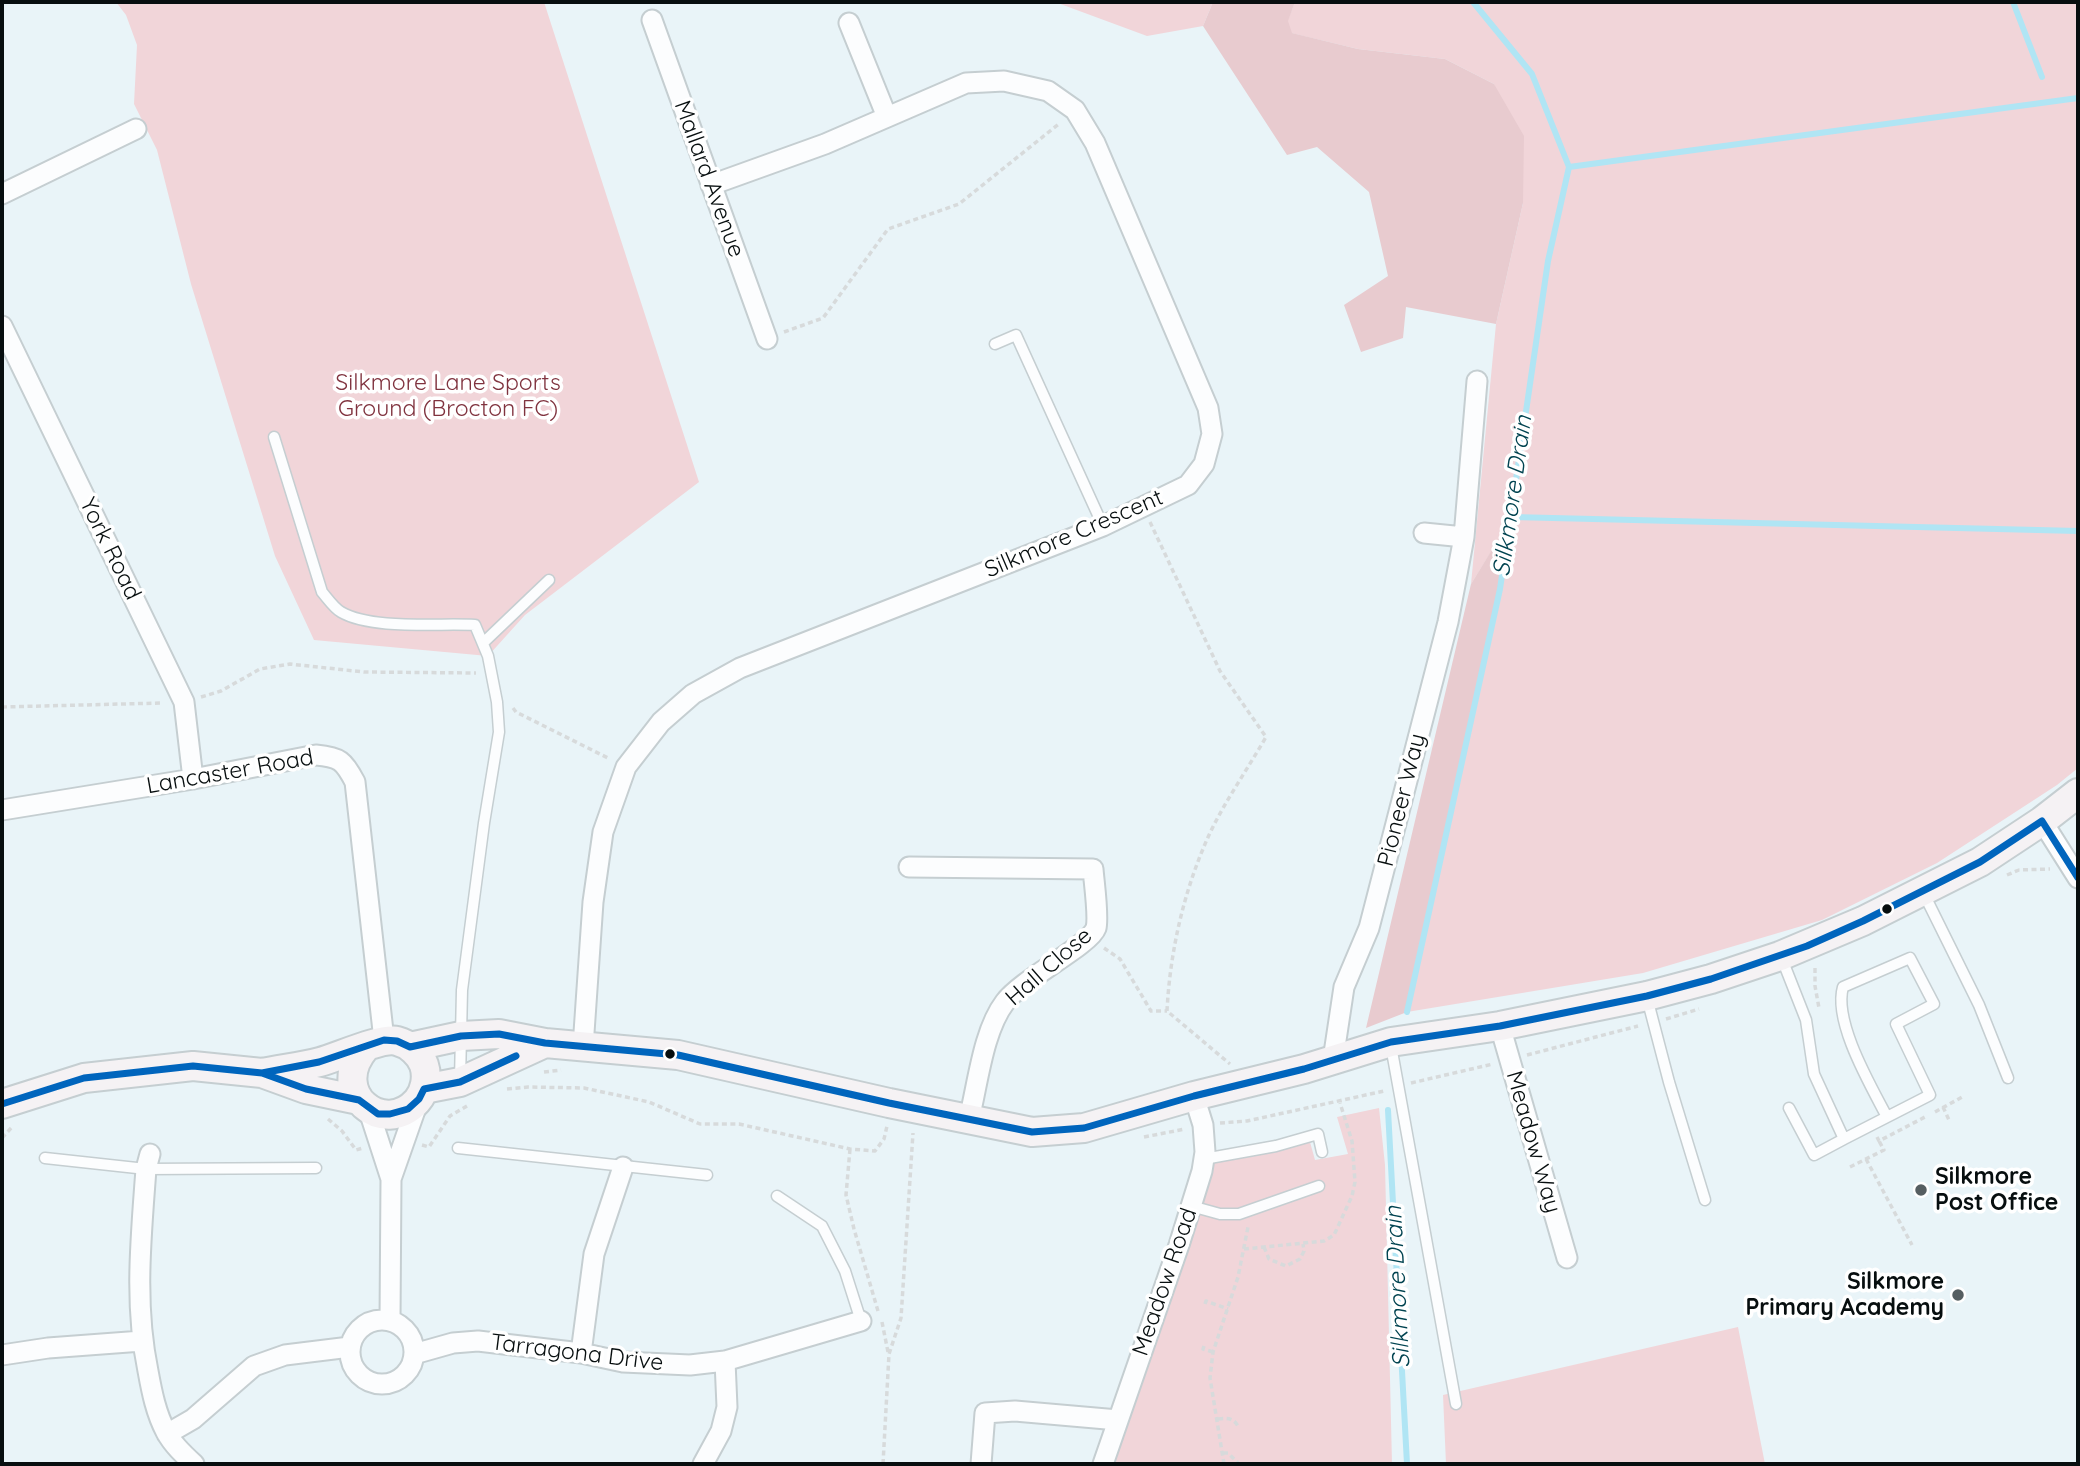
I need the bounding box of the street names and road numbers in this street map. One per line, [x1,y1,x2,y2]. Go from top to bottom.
street label: Mallard Avenue [668,97,750,261]
street label: Silkmore Crescent [981,484,1167,584]
street label: York Road [73,493,147,605]
street label: Pioneer Way [1372,731,1432,869]
street label: Lancaster Road [144,744,316,800]
street label: Hall Close [1000,922,1098,1012]
street label: Meadow Way [1500,1068,1566,1216]
street label: Meadow Road [1127,1204,1203,1360]
street label: Tarragona Drive [489,1329,665,1377]

